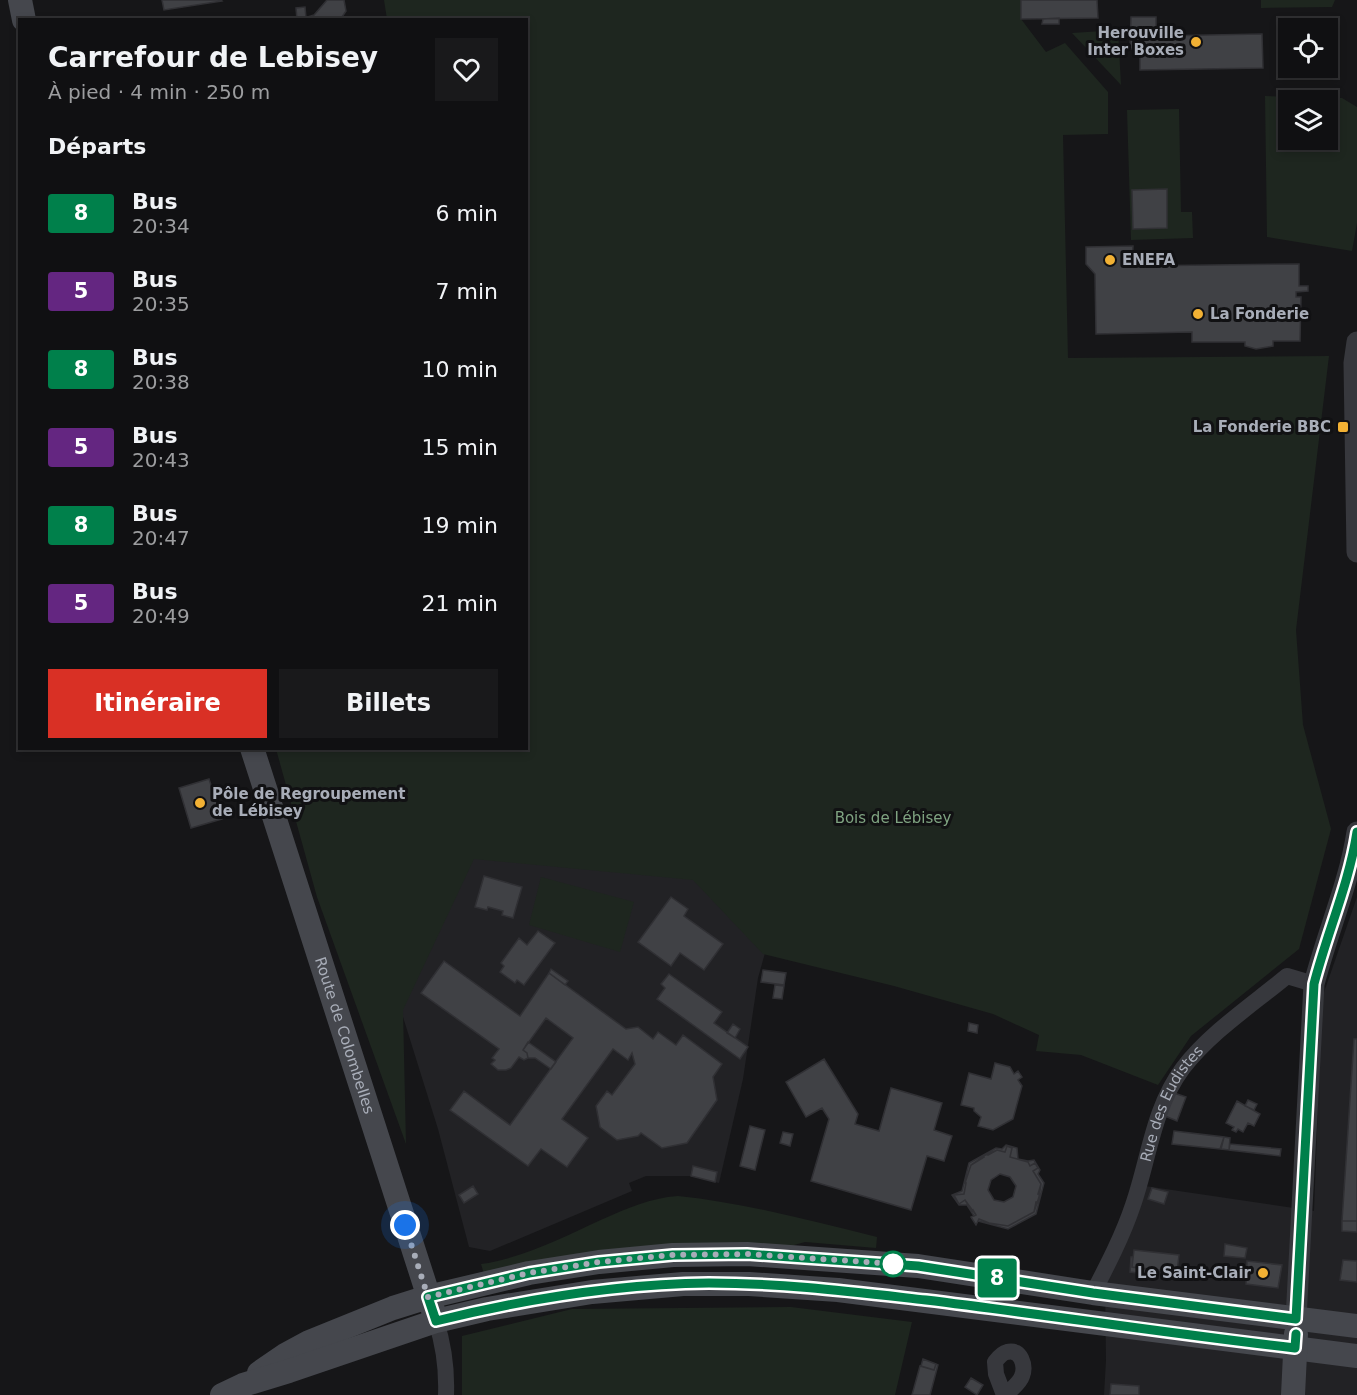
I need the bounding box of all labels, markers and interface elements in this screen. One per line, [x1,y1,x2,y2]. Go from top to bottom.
map controls [1278,18,1338,150]
button: locate [1278,18,1338,78]
place label: Herouville Inter Boxes [1087,24,1184,59]
marker: Herouville Inter Boxes [1189,35,1203,49]
button: heart [435,38,498,101]
text: Carrefour de Lebisey [48,41,378,74]
text: À pied · 4 min · 250 m [48,80,270,104]
button: layers [1278,90,1338,150]
text: Départs [48,134,146,159]
text: Bus [132,189,178,214]
text: 8 [74,201,88,225]
text: 6 min [436,201,498,226]
text: 20:34 [132,214,190,238]
place label: ENEFA [1122,251,1176,269]
marker: ENEFA [1103,253,1117,267]
text: Bus [132,267,178,292]
text: 5 [74,279,88,303]
text: 7 min [436,279,498,304]
text: 20:35 [132,292,190,316]
place label: La Fonderie [1210,305,1309,323]
marker: La Fonderie [1191,307,1205,321]
text: Bus [132,345,178,370]
text: 8 [74,357,88,381]
text: 10 min [422,357,498,382]
text: 20:38 [132,370,190,394]
place label: La Fonderie BBC [1193,418,1331,436]
marker: La Fonderie BBC [1336,420,1350,434]
text: Bus [132,423,178,448]
text: 5 [74,435,88,459]
text: 15 min [422,435,498,460]
text: 20:43 [132,448,190,472]
text: Bus [132,501,178,526]
text: 8 [74,513,88,537]
text: 19 min [422,513,498,538]
text: 20:47 [132,526,190,550]
text: Bus [132,579,178,604]
text: 5 [74,591,88,615]
text: 21 min [422,591,498,616]
text: 20:49 [132,604,190,628]
button: Itinéraire [48,669,267,738]
button: Billets [279,669,498,738]
place label: Pôle de Regroupement de Lébisey [212,785,405,820]
marker: Pôle de Regroupement de Lébisey [193,796,207,810]
park label: Bois de Lébisey [835,809,951,827]
street label: Route de Colombelles [311,955,378,1116]
street label: Rue des Eudistes [1137,1042,1207,1164]
your location [390,1210,420,1240]
unlabelled marker [880,1251,906,1277]
line badge: 8 [978,1258,1016,1298]
place label: Le Saint-Clair [1137,1264,1252,1282]
text: 8 [990,1266,1004,1290]
marker: Le Saint-Clair [1256,1266,1270,1280]

